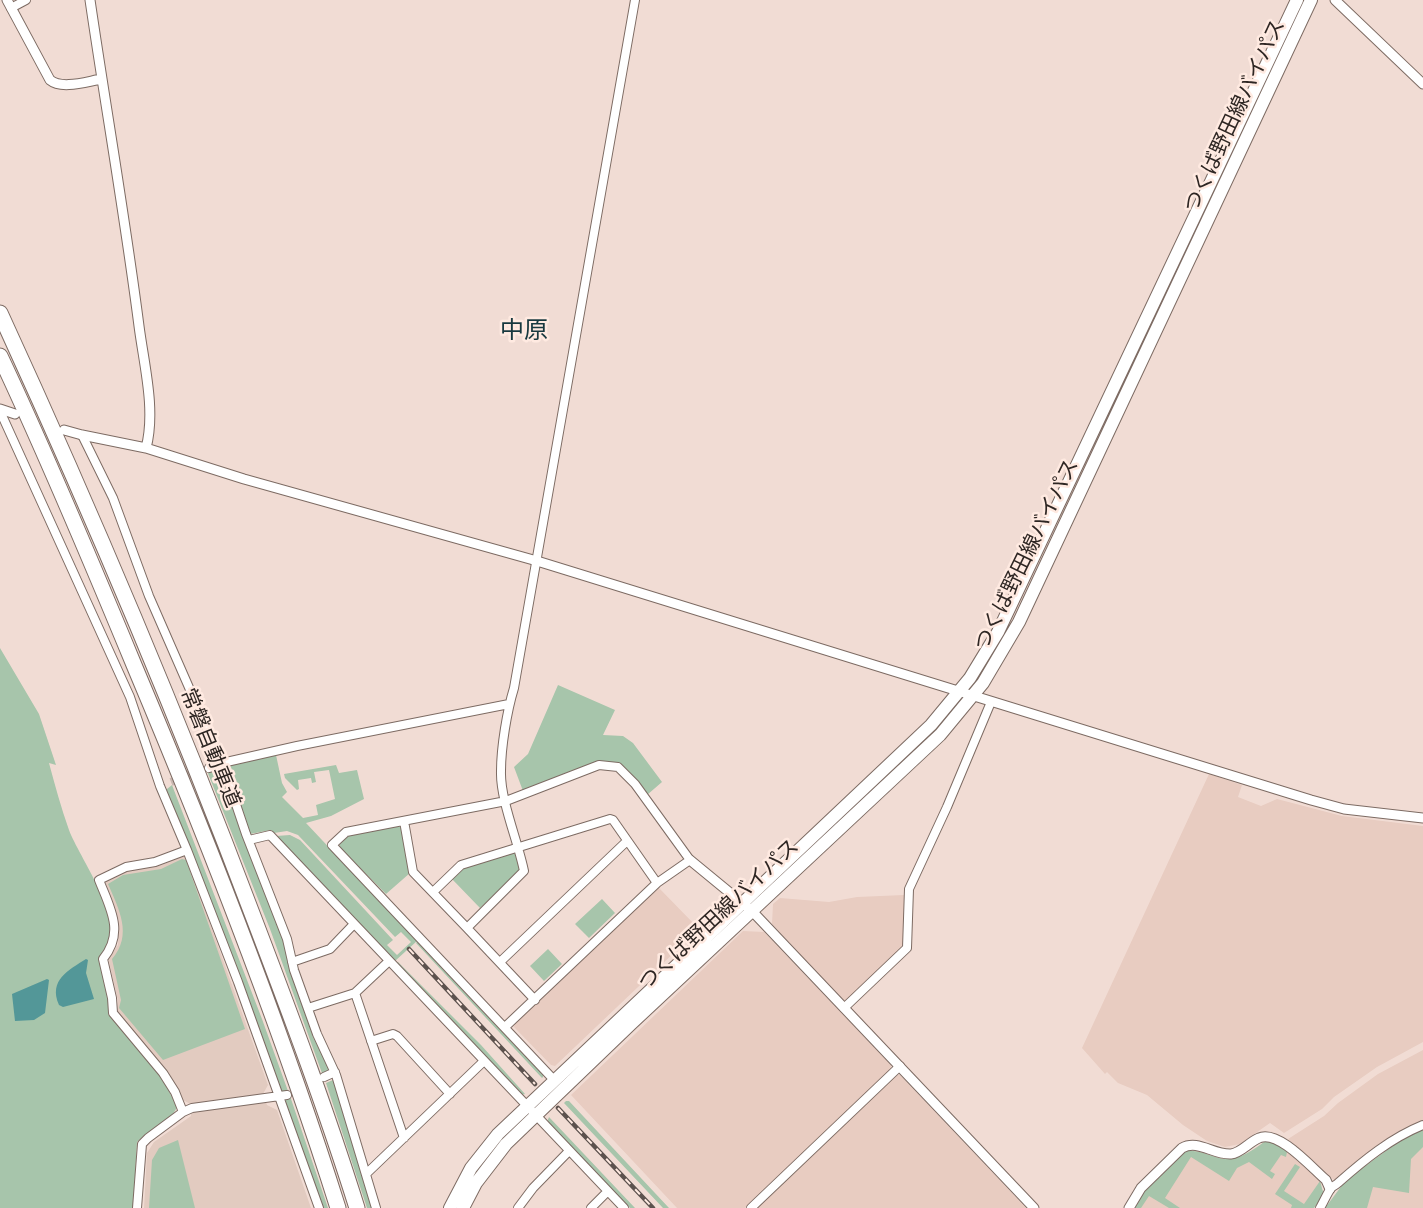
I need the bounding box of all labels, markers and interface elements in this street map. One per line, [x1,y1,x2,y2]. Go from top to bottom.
street label: つくば野田線バイパス [1179,16,1291,216]
district label: 中原 [500,317,548,345]
street label: つくば野田線バイパス [970,455,1084,655]
street label: 常磐自動車道 [175,685,245,811]
street label: つくば野田線バイパス [634,834,804,996]

